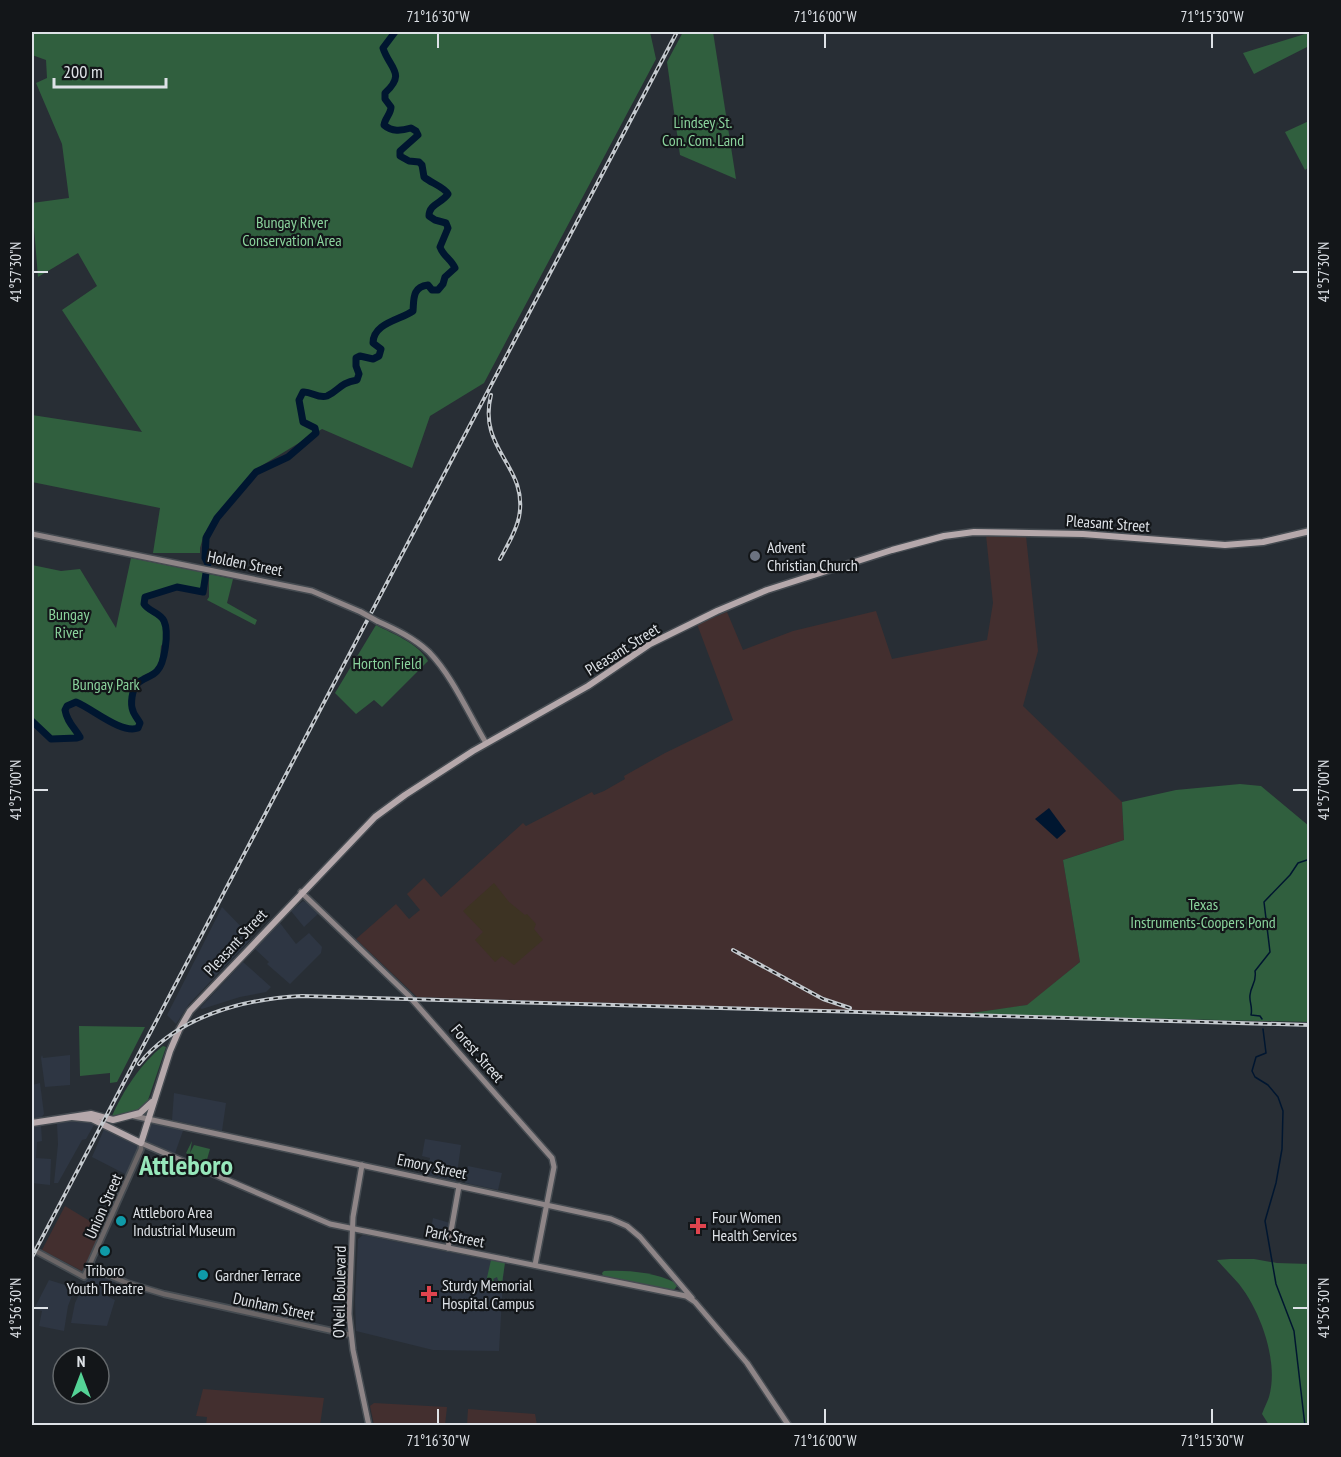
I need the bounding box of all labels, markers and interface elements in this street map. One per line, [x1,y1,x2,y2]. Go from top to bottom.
text: 71°16'30"W [406,7,470,26]
text: 71°16'00"W [793,7,857,26]
text: 71°15'30"W [1180,7,1244,26]
scale bar [54,51,166,89]
text: 200 m [63,60,103,83]
park label: Lindsey St. Con. Com. Land [662,112,744,150]
park label: Bungay River Conservation Area [242,212,342,250]
text: 41°57'30"N [6,242,25,302]
text: 41°57'30"N [1314,242,1333,302]
street label: Pleasant Street [1066,510,1151,536]
place label: Advent Christian Church [767,537,858,575]
street label: Holden Street [206,546,285,580]
marker: Advent Christian Church [748,549,762,563]
park label: Bungay River [49,604,89,642]
street label: Pleasant Street [581,618,663,680]
park label: Horton Field [352,653,422,673]
park label: Bungay Park [72,674,141,694]
text: 41°57'00"N [6,760,25,820]
text: 41°57'00"N [1314,760,1333,820]
park label: Texas Instruments-Coopers Pond [1130,894,1276,932]
street label: Pleasant Street [199,904,271,979]
street label: Forest Street [447,1020,509,1087]
district label: Attleboro [138,1146,233,1183]
street label: Emory Street [395,1149,469,1183]
street label: Union Street [80,1170,126,1242]
place label: Attleboro Area Industrial Museum [133,1202,235,1240]
place label: Four Women Health Services [712,1207,797,1245]
marker: Attleboro Area Industrial Museum [114,1214,128,1228]
marker: Four Women Health Services [689,1217,707,1235]
street label: Park Street [424,1220,487,1252]
marker: Triboro Youth Theatre [98,1244,112,1258]
street label: O'Neil Boulevard [328,1246,350,1338]
place label: Triboro Youth Theatre [67,1260,144,1298]
place label: Gardner Terrace [215,1265,301,1285]
marker: Gardner Terrace [196,1268,210,1282]
place label: Sturdy Memorial Hospital Campus [442,1275,535,1313]
text: 41°56'30"N [6,1278,25,1338]
text: 41°56'30"N [1314,1278,1333,1338]
marker: Sturdy Memorial Hospital Campus [420,1285,438,1303]
street label: Dunham Street [231,1288,317,1325]
north arrow [51,1346,111,1406]
text: N [77,1351,85,1371]
text: 71°16'30"W [406,1431,470,1450]
text: 71°16'00"W [793,1431,857,1450]
text: 71°15'30"W [1180,1431,1244,1450]

